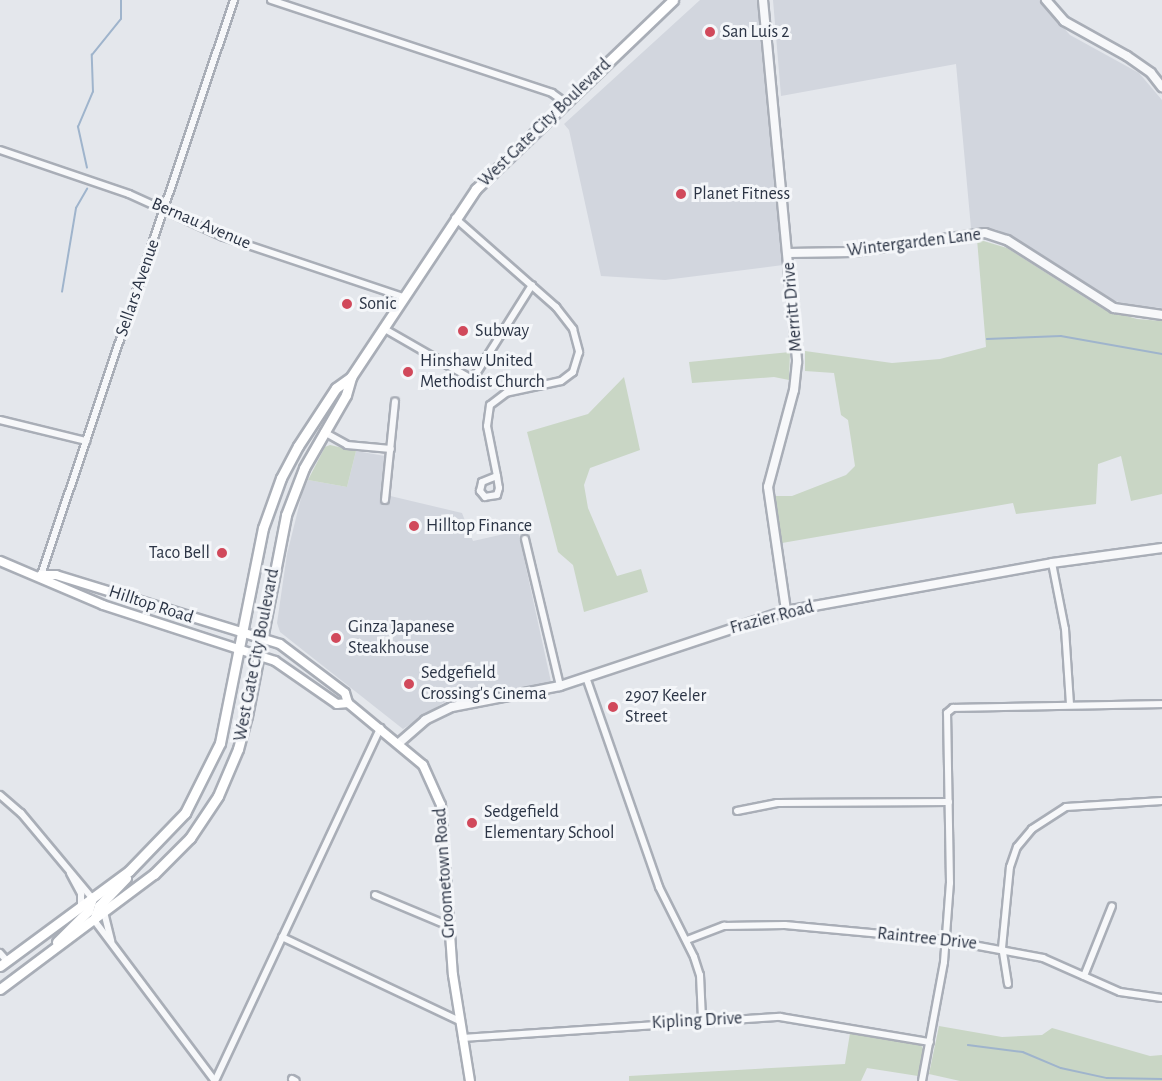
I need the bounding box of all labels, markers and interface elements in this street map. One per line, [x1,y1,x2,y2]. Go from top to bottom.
place label: San Luis 2 [722,21,789,43]
marker: San Luis 2 [703,25,717,39]
street label: West Gate City Boulevard [474,54,616,192]
place label: Planet Fitness [693,183,790,205]
marker: Planet Fitness [674,187,688,201]
street label: Bernau Avenue [148,193,254,255]
street label: Wintergarden Lane [846,224,982,262]
street label: Sellars Avenue [111,237,165,339]
street label: Merritt Drive [778,261,808,353]
place label: Sonic [359,293,396,315]
marker: Sonic [340,297,354,311]
place label: Subway [475,320,529,342]
marker: Subway [456,324,470,338]
place label: Hinshaw United Methodist Church [420,351,545,394]
marker: Hinshaw United Methodist Church [401,365,415,379]
place label: Hilltop Finance [426,515,532,537]
marker: Hilltop Finance [407,519,421,533]
place label: Taco Bell [149,542,210,564]
marker: Taco Bell [215,546,229,560]
street label: West Gate City Boulevard [230,567,284,743]
street label: Hilltop Road [106,581,196,629]
street label: Frazier Road [728,596,816,640]
place label: Ginza Japanese Steakhouse [348,617,455,660]
marker: Ginza Japanese Steakhouse [329,631,343,645]
place label: Sedgefield Crossing's Cinema [421,663,547,706]
marker: Sedgefield Crossing's Cinema [402,677,416,691]
place label: 2907 Keeler Street [625,686,706,728]
marker: 2907 Keeler Street [606,700,620,714]
place label: Sedgefield Elementary School [484,802,614,844]
street label: Groometown Road [430,807,460,939]
marker: Sedgefield Elementary School [465,816,479,830]
street label: Raintree Drive [876,923,978,955]
street label: Kipling Drive [651,1008,743,1034]

